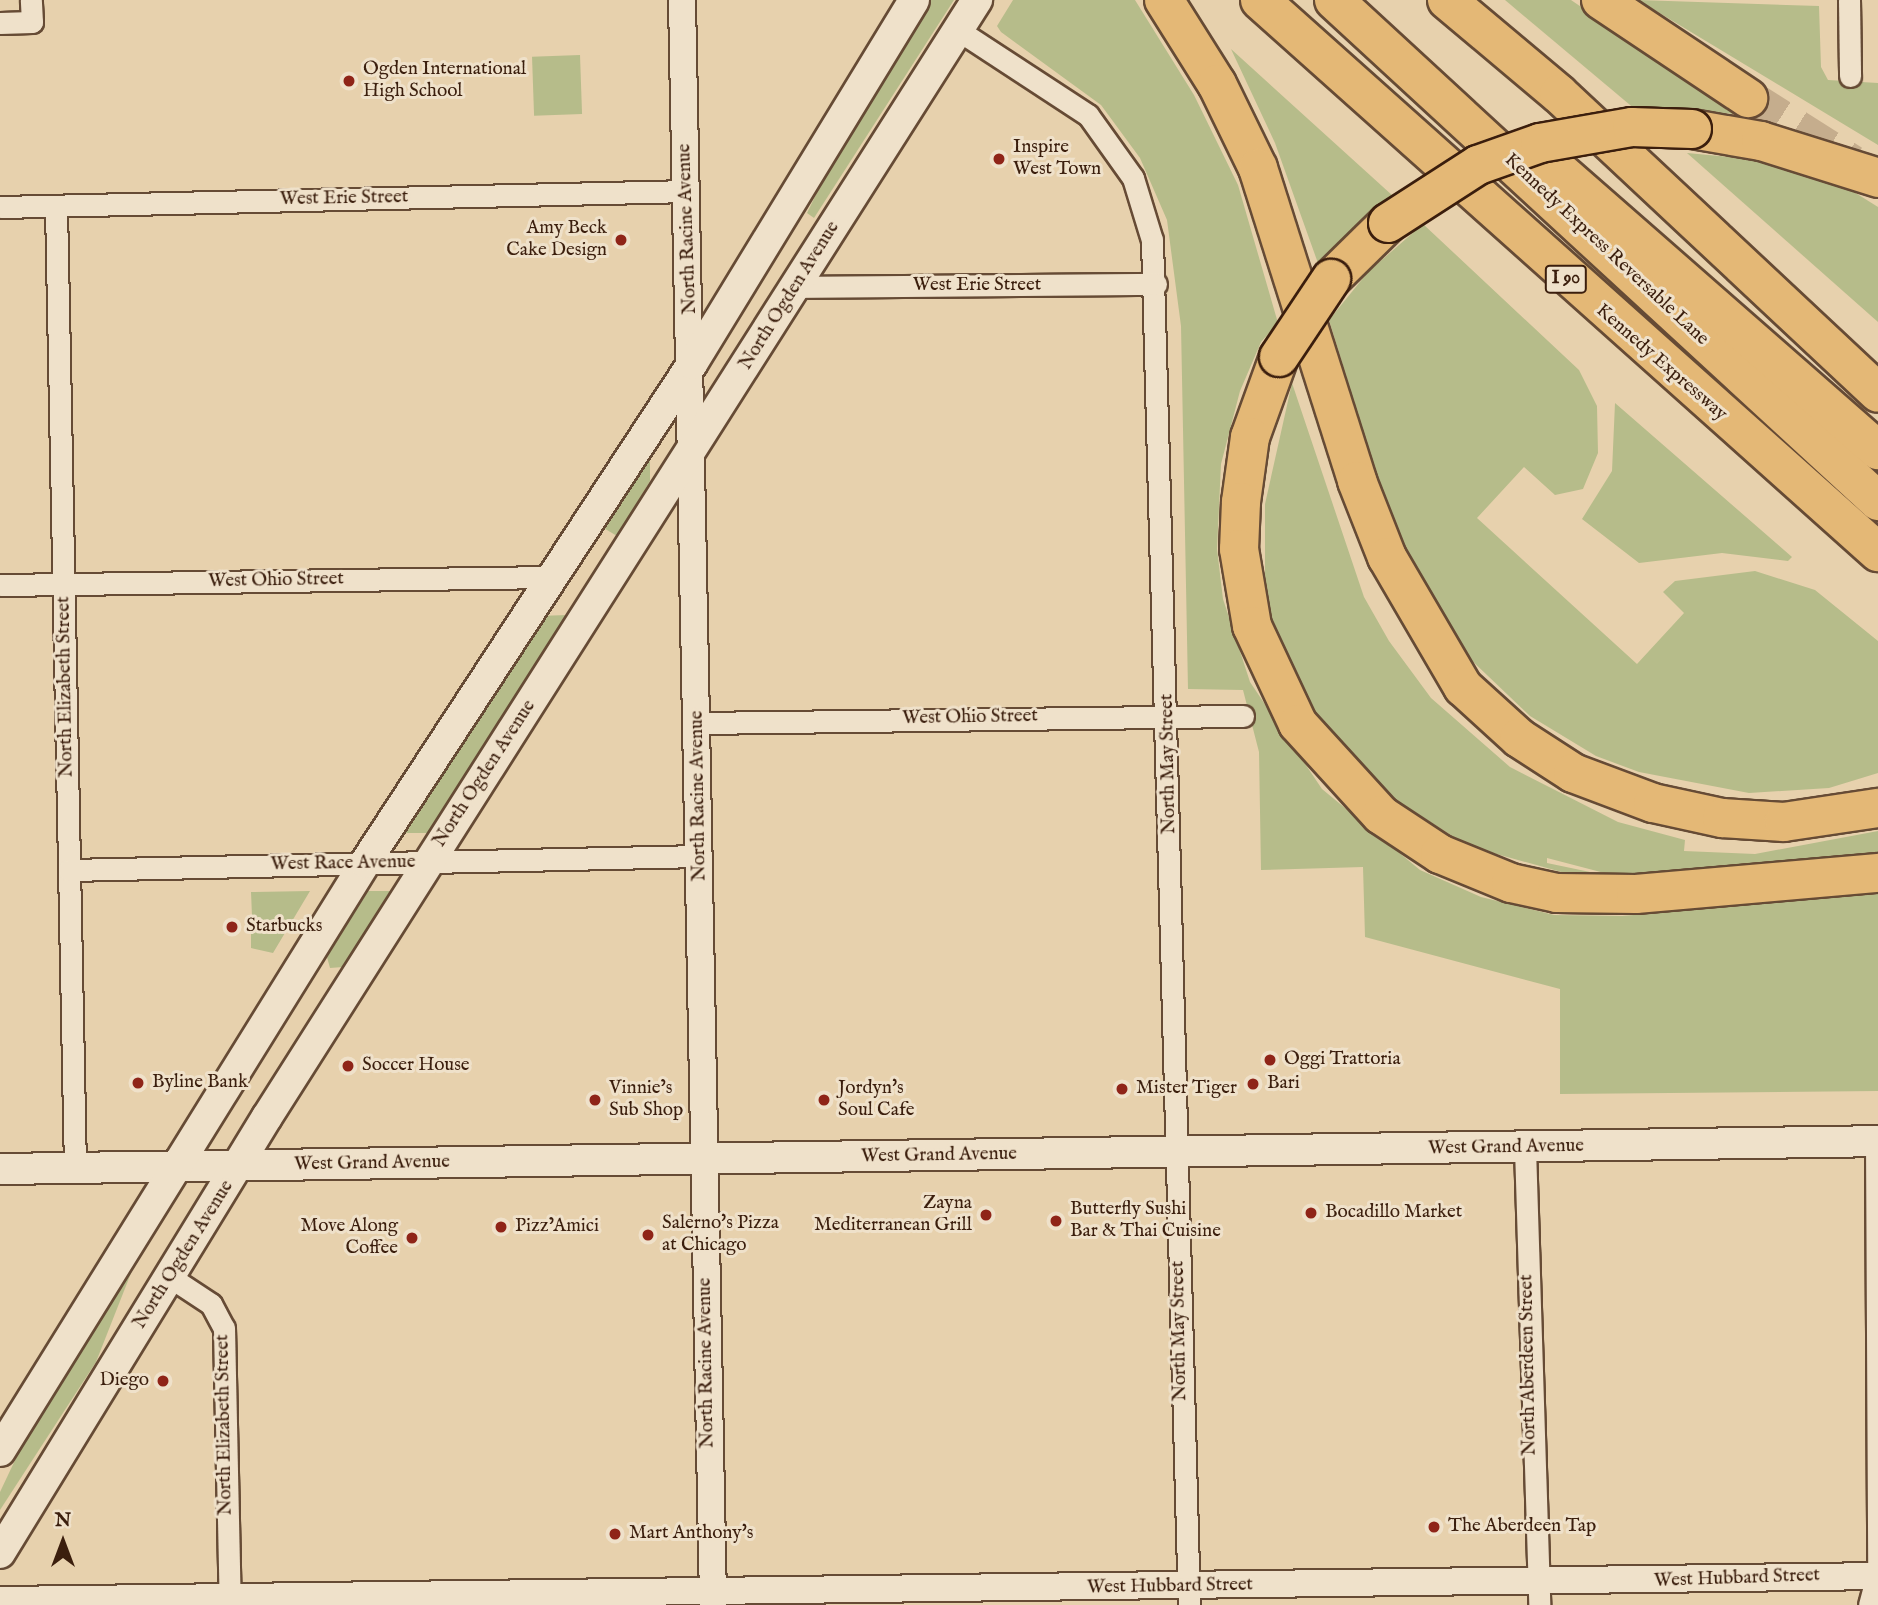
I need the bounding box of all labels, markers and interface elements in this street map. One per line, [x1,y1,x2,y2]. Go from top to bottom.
place label: Ogden International High School [363,59,526,103]
marker: Ogden International High School [341,73,357,89]
place label: Inspire West Town [1013,137,1101,181]
street label: North Racine Avenue [674,143,702,315]
street label: Kennedy Express Reversable Lane [1499,149,1713,351]
marker: Inspire West Town [991,151,1007,167]
street label: West Erie Street [280,186,408,212]
street label: North Ogden Avenue [735,217,845,375]
place label: Amy Beck Cake Design [506,218,607,262]
marker: Amy Beck Cake Design [613,232,629,248]
road number: I 90 [1543,264,1589,293]
street label: West Erie Street [913,275,1041,297]
street label: Kennedy Expressway [1591,300,1731,426]
street label: West Ohio Street [208,568,344,594]
street label: North Elizabeth Street [53,596,79,778]
street label: North May Street [1156,694,1182,834]
street label: North Ogden Avenue [429,696,541,852]
street label: West Ohio Street [902,705,1038,731]
street label: North Racine Avenue [686,710,712,882]
street label: West Race Avenue [270,851,416,877]
place label: Starbucks [246,916,322,938]
marker: Starbucks [224,919,240,935]
place label: Oggi Trattoria [1284,1049,1401,1071]
marker: Oggi Trattoria [1262,1052,1278,1068]
place label: Soccer House [362,1055,470,1077]
marker: Soccer House [340,1058,356,1074]
place label: Byline Bank [152,1072,248,1094]
place label: Bari [1267,1073,1300,1095]
marker: Byline Bank [130,1075,146,1091]
marker: Bari [1245,1076,1261,1092]
place label: Vinnie’s Sub Shop [609,1078,683,1122]
place label: Jordyn's Soul Cafe [838,1078,914,1122]
place label: Mister Tiger [1136,1078,1237,1100]
marker: Mister Tiger [1114,1081,1130,1097]
marker: Vinnie’s Sub Shop [587,1092,603,1108]
marker: Jordyn's Soul Cafe [816,1092,832,1108]
street label: West Grand Avenue [1428,1135,1584,1161]
street label: West Grand Avenue [861,1143,1017,1169]
street label: West Grand Avenue [294,1151,450,1177]
street label: North Ogden Avenue [129,1176,239,1334]
place label: Zayna Mediterranean Grill [814,1193,972,1237]
place label: Butterfly Sushi Bar & Thai Cuisine [1070,1199,1221,1243]
place label: Bocadillo Market [1325,1202,1462,1224]
marker: Bocadillo Market [1303,1205,1319,1221]
marker: Zayna Mediterranean Grill [978,1207,994,1223]
place label: Salerno's Pizza at Chicago [662,1213,779,1257]
marker: Butterfly Sushi Bar & Thai Cuisine [1048,1213,1064,1229]
place label: Move Along Coffee [301,1216,398,1260]
place label: Pizz’Amici [515,1216,599,1238]
marker: Pizz’Amici [493,1219,509,1235]
marker: Salerno's Pizza at Chicago [640,1227,656,1243]
marker: Move Along Coffee [404,1230,420,1246]
street label: North May Street [1167,1261,1193,1401]
street label: North Aberdeen Street [1516,1274,1542,1456]
street label: North Racine Avenue [694,1277,720,1449]
street label: North Elizabeth Street [212,1334,238,1516]
place label: Diego [100,1370,149,1392]
marker: Diego [155,1373,171,1389]
north arrow [28,1507,98,1577]
text: N [55,1509,71,1533]
place label: The Aberdeen Tap [1448,1516,1596,1538]
marker: The Aberdeen Tap [1426,1519,1442,1535]
place label: Mart Anthony's [629,1523,753,1545]
marker: Mart Anthony's [607,1526,623,1542]
street label: West Hubbard Street [1654,1565,1820,1593]
street label: West Hubbard Street [1087,1574,1253,1600]

